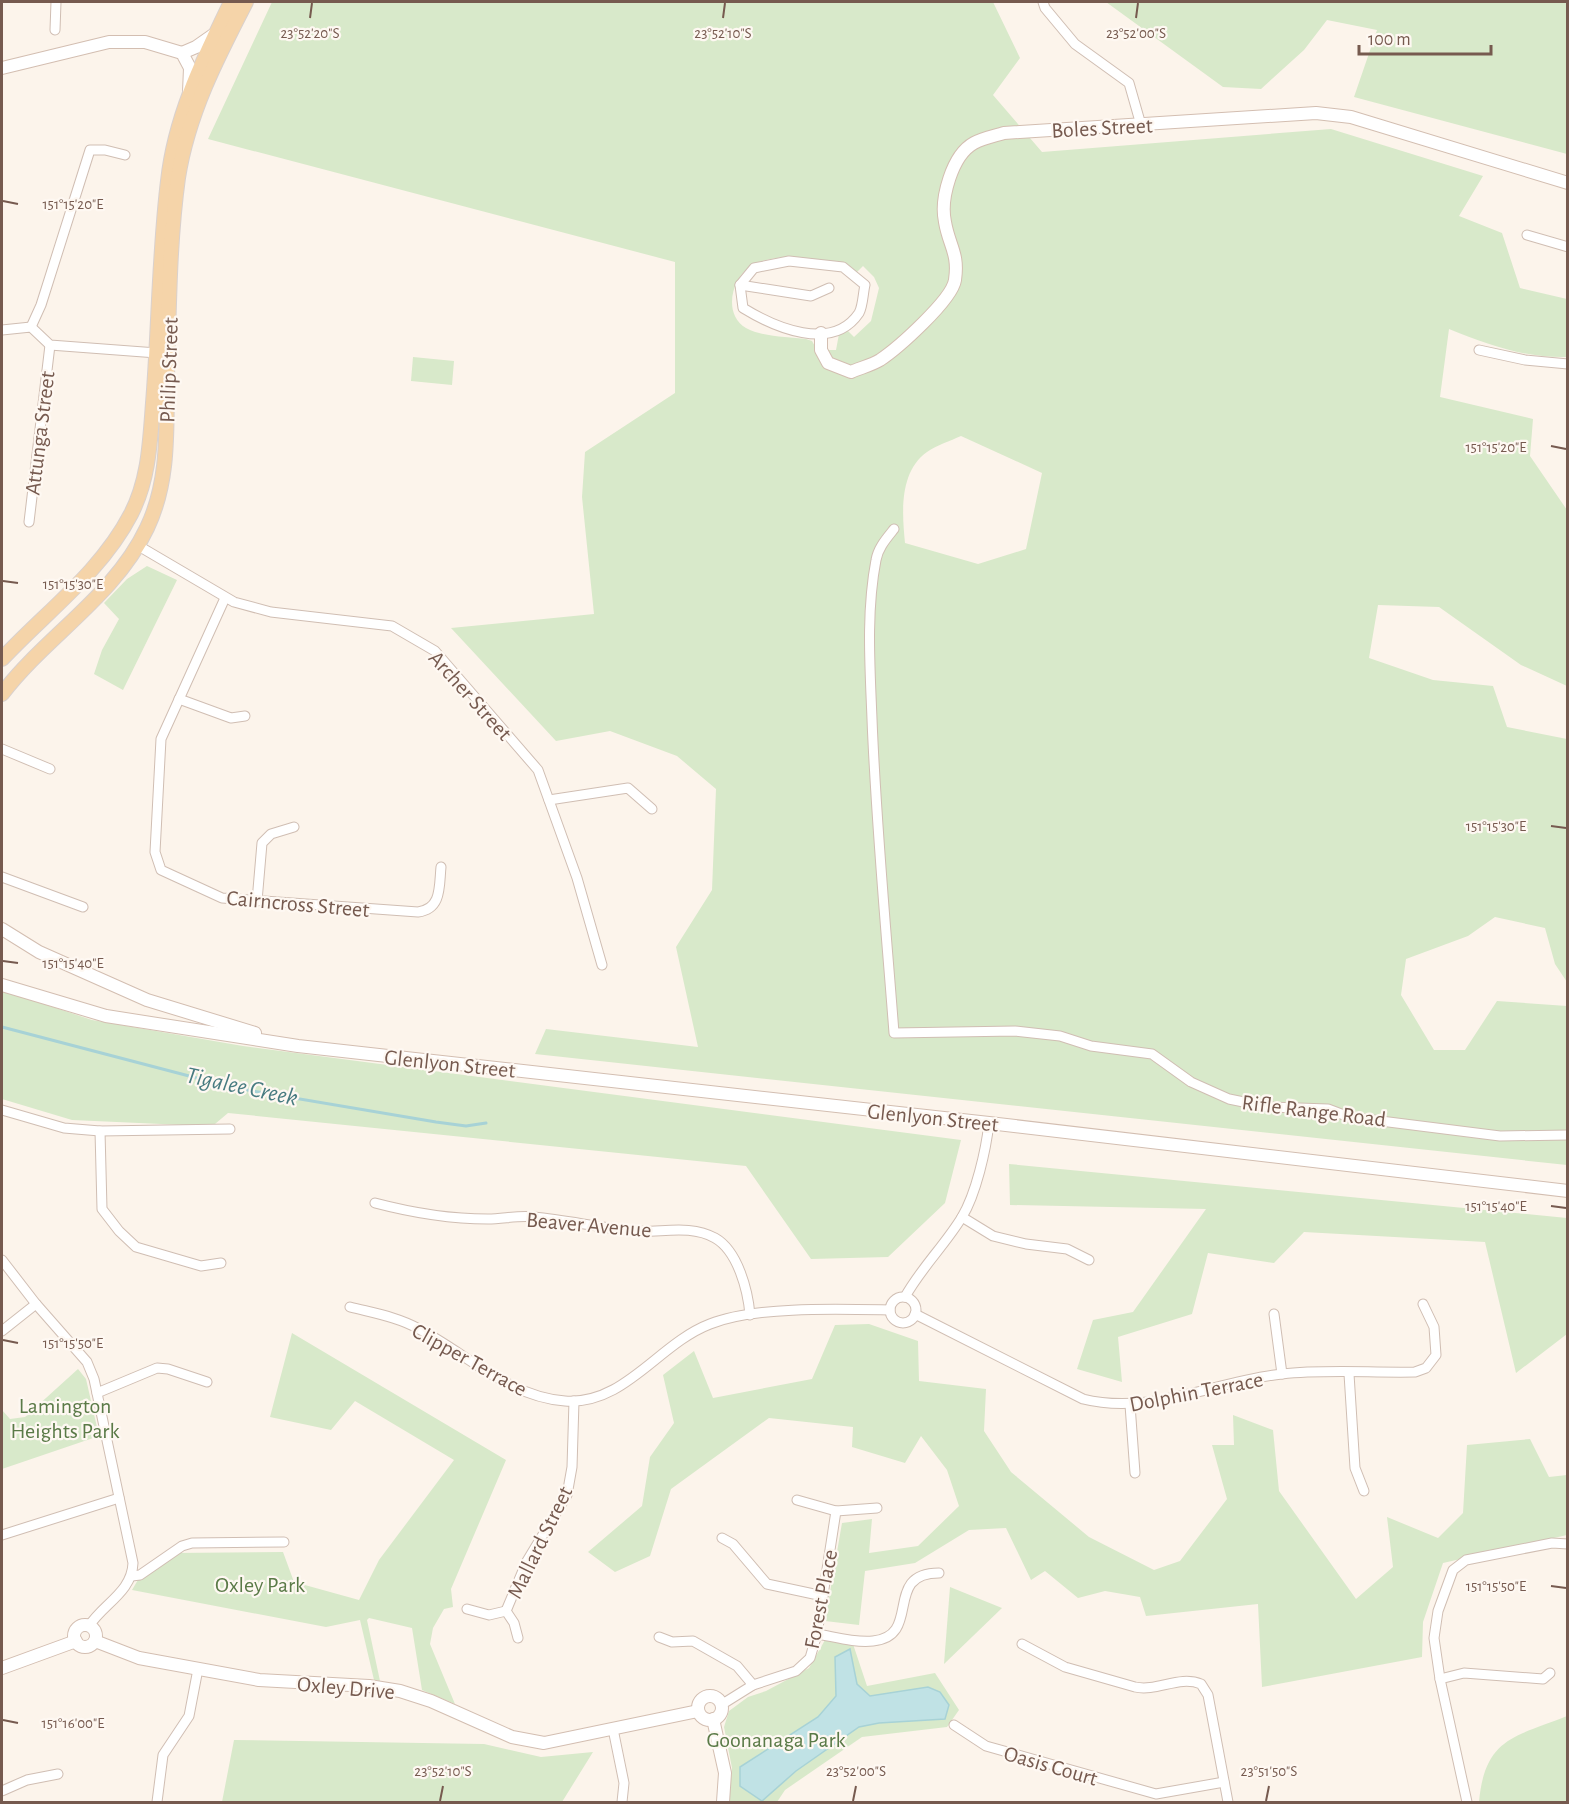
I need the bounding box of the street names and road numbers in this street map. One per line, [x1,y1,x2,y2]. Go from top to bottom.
street label: Boles Street [1051,114,1153,142]
street label: Philip Street [156,317,182,423]
street label: Attunga Street [21,370,59,496]
street label: Archer Street [425,647,516,745]
street label: Cairncross Street [226,887,370,921]
street label: Glenlyon Street [383,1046,517,1082]
street label: Rifle Range Road [1241,1091,1387,1131]
street label: Glenlyon Street [866,1100,1000,1136]
street label: Beaver Avenue [525,1209,652,1241]
street label: Clipper Terrace [408,1319,531,1400]
street label: Dolphin Terrace [1128,1368,1265,1416]
street label: Mallard Street [503,1483,577,1602]
street label: Forest Place [801,1548,841,1651]
street label: Oxley Drive [296,1673,396,1703]
street label: Oasis Court [1001,1742,1100,1790]

